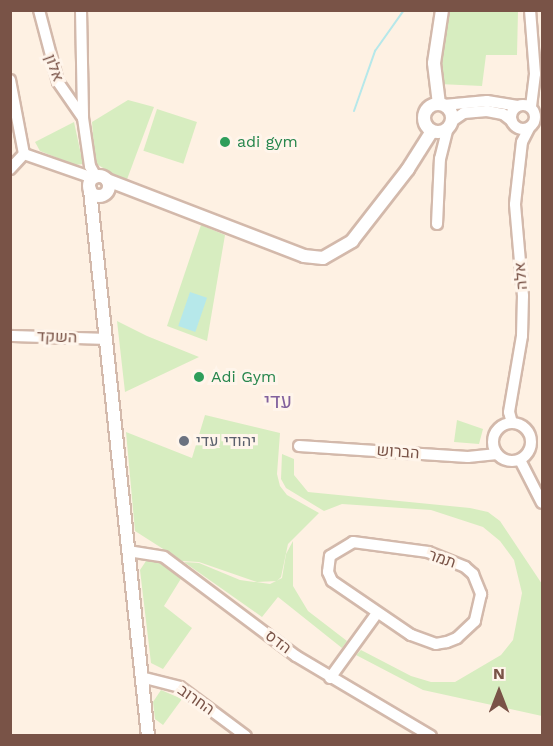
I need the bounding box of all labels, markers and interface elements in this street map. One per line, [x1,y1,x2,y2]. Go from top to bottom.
street label: אלון [40,52,68,84]
place label: adi gym [237,132,298,152]
marker: adi gym [218,135,232,149]
street label: אלה [510,261,532,291]
street label: השקד [36,327,78,347]
place label: Adi Gym [211,367,276,387]
marker: Adi Gym [192,370,206,384]
district label: עדי [264,389,292,413]
place label: יהודי עדי [196,431,256,451]
marker: יהודי עדי [177,434,191,448]
street label: הברוש [376,441,420,463]
street label: תמר [426,545,458,573]
street label: הדס [261,626,295,658]
north arrow [469,662,529,722]
text: N [493,664,505,683]
street label: החרוב [174,681,218,719]

